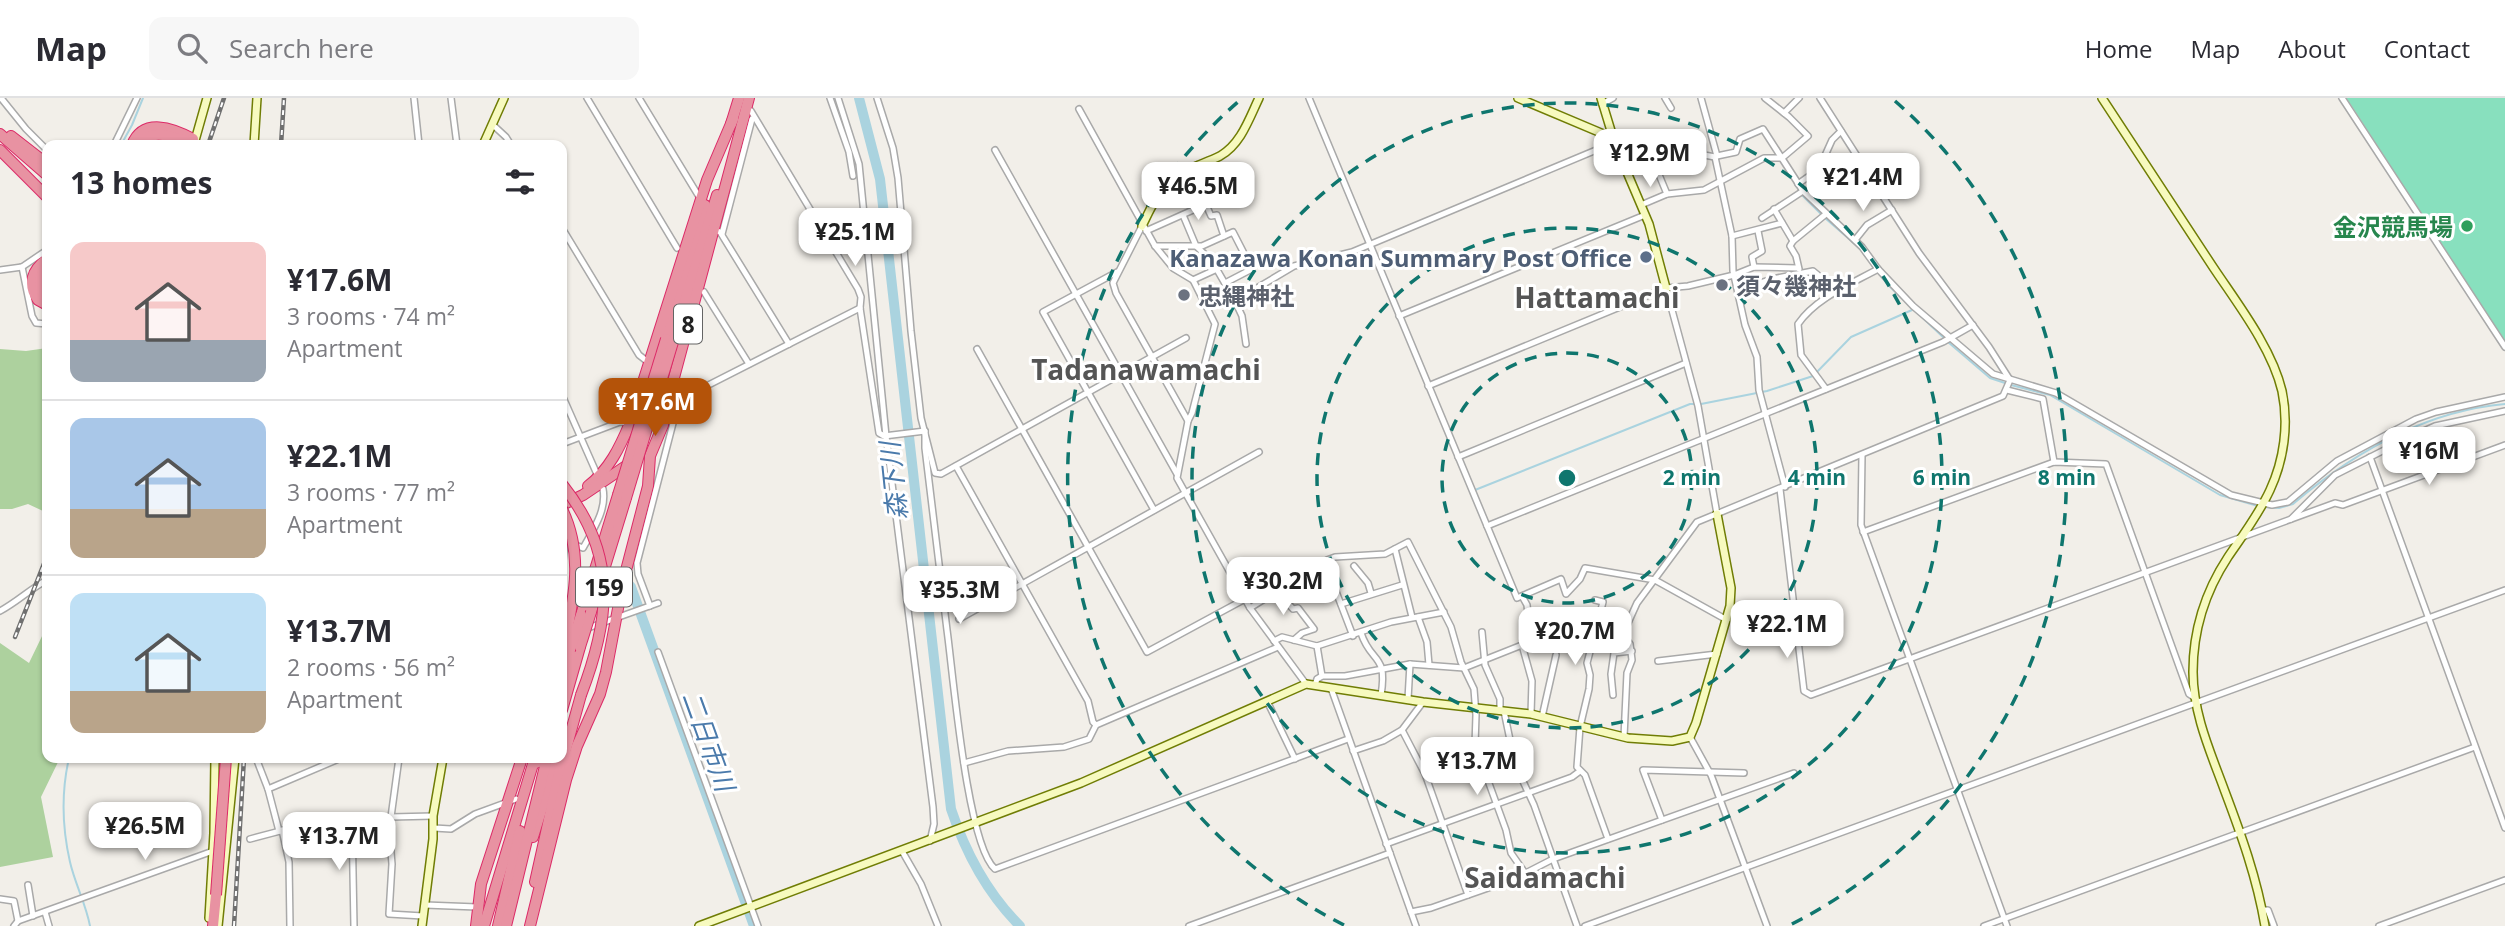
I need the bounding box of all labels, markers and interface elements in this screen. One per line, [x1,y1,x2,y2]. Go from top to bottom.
search box [149,17,639,80]
text: Map [35,26,107,71]
icon: search [173,29,211,67]
text: Search here [229,30,374,66]
text: Home [2085,32,2153,65]
text: Map [2191,32,2240,65]
text: About [2278,32,2346,65]
text: Contact [2384,32,2470,65]
pin: ¥12.9M [1593,130,1707,189]
text: ¥12.9M [1610,136,1690,168]
pin: ¥21.4M [1806,153,1920,213]
text: ¥21.4M [1823,160,1903,192]
text: 13 homes [70,162,213,203]
pin: ¥46.5M [1141,162,1255,222]
icon: filters [501,163,539,201]
text: ¥46.5M [1158,169,1238,201]
pin: ¥25.1M [798,208,912,268]
place label: 金沢競馬場 [2333,210,2453,243]
text: ¥25.1M [815,215,895,247]
marker: 金沢競馬場 [2459,218,2475,234]
place label: Kanazawa Konan Summary Post Office [1169,241,1632,274]
marker: Kanazawa Konan Summary Post Office [1638,249,1654,265]
text: ¥17.6M [287,259,392,300]
place label: 須々幾神社 [1736,269,1856,302]
icon: home [126,270,210,354]
marker: 須々幾神社 [1714,277,1730,293]
district label: Hattamachi [1514,278,1680,316]
place label: 忠縄神社 [1198,279,1294,312]
marker: 忠縄神社 [1176,287,1192,303]
text: 3 rooms · 74 m² [287,300,455,332]
road number: 8 [674,304,702,344]
text: Apartment [287,332,403,364]
district label: Tadanawamachi [1031,350,1261,388]
pin: ¥17.6M [598,378,712,438]
text: ¥17.6M [615,385,695,417]
pin: ¥16M [2388,428,2470,487]
text: ¥16M [2398,434,2460,466]
text: ¥22.1M [287,435,392,476]
water label: 森下川 [871,437,915,522]
icon: home [126,446,210,530]
text: 2 min [1663,463,1721,491]
text: 4 min [1788,463,1846,491]
text: 6 min [1913,463,1971,491]
text: 8 min [2038,463,2096,491]
centre of rings [1555,466,1579,490]
text: 3 rooms · 77 m² [287,476,455,508]
text: Apartment [287,508,403,540]
pin: ¥30.2M [1226,558,1340,617]
text: ¥30.2M [1243,564,1323,596]
pin: ¥35.3M [903,566,1017,626]
road number: 159 [576,568,632,607]
text: ¥35.3M [920,573,1000,605]
pin: ¥22.1M [1730,601,1844,660]
text: ¥22.1M [1747,607,1827,639]
pin: ¥20.7M [1518,608,1632,667]
text: ¥13.7M [287,610,392,651]
text: ¥20.7M [1535,614,1615,646]
icon: home [126,621,210,705]
text: 2 rooms · 56 m² [287,651,455,683]
text: Apartment [287,683,403,715]
water label: 二日市川 [674,686,745,799]
pin: ¥13.7M [1420,738,1534,797]
text: ¥13.7M [1437,744,1517,776]
pin: ¥26.5M [88,802,202,862]
text: ¥26.5M [105,809,185,841]
pin: ¥13.7M [282,812,396,872]
text: ¥13.7M [299,819,379,851]
district label: Saidamachi [1464,858,1626,896]

